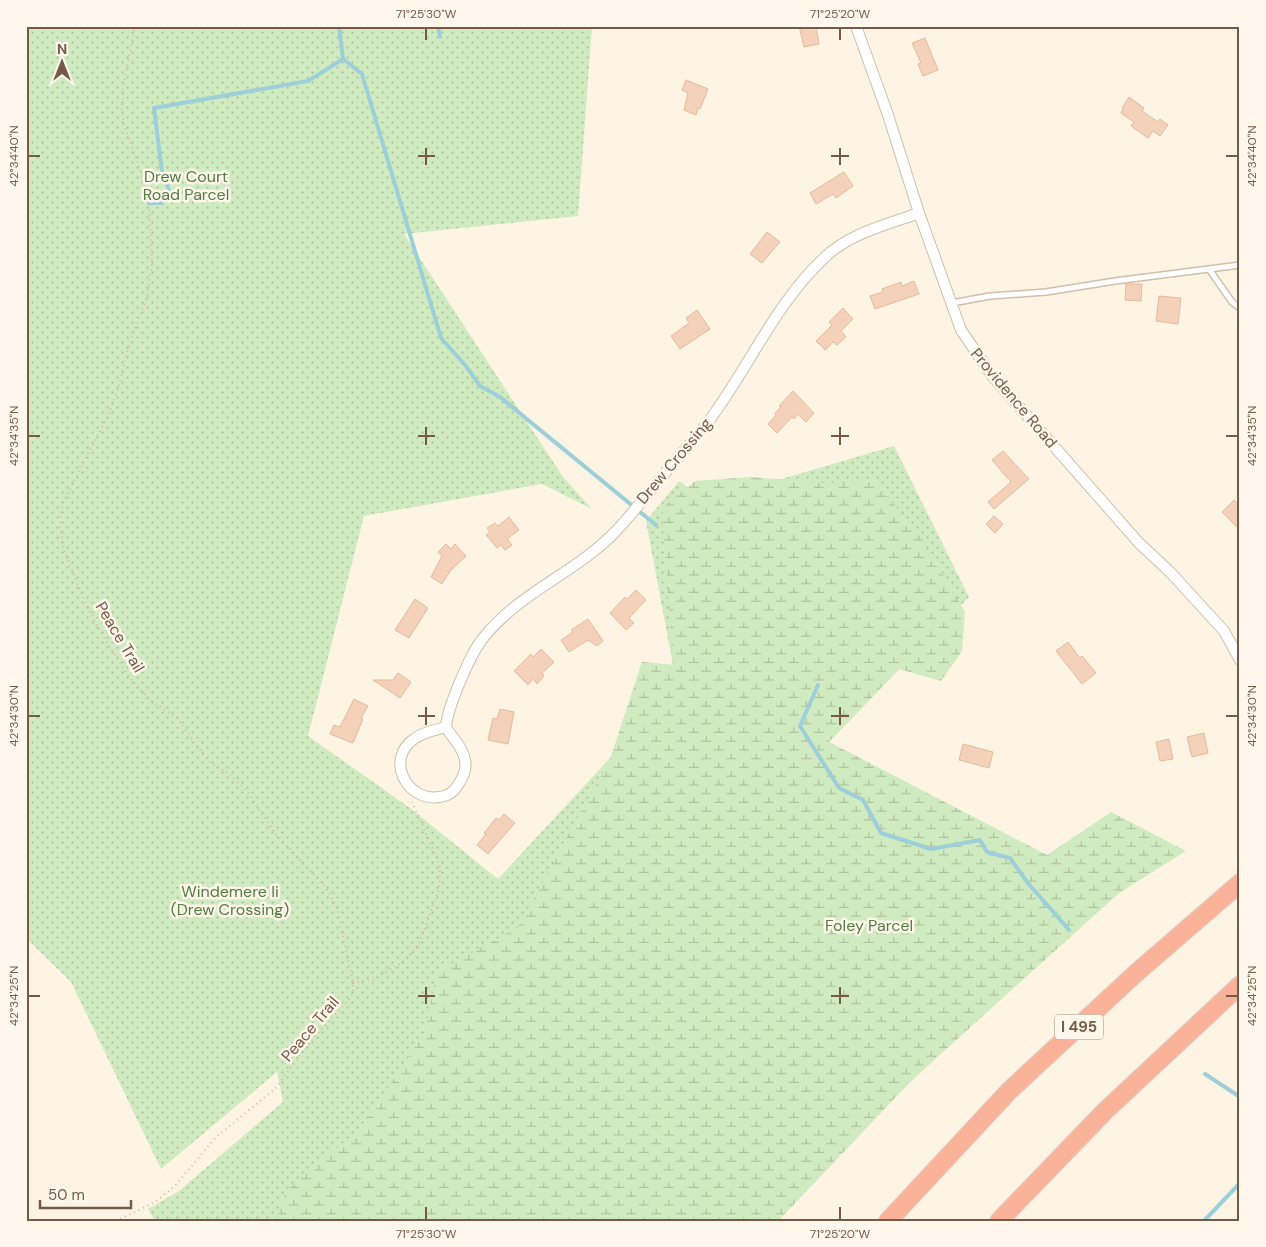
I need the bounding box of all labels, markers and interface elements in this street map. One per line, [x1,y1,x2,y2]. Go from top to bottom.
text: 71°25'30"W [396,6,457,22]
text: 71°25'20"W [810,6,871,22]
north arrow [38,38,88,88]
text: N [57,40,67,58]
text: 42°34'40"N [6,125,22,187]
text: 42°34'40"N [1244,125,1260,187]
park label: Drew Court Road Parcel [143,166,229,205]
street label: Providence Road [966,344,1062,452]
text: 42°34'35"N [6,406,22,466]
text: 42°34'35"N [1244,406,1260,466]
street label: Drew Crossing [632,413,716,509]
street label: Peace Trail [91,598,149,676]
text: 42°34'30"N [6,685,22,747]
text: 42°34'30"N [1244,685,1260,747]
park label: Windemere Ii (Drew Crossing) [171,881,289,920]
park label: Foley Parcel [825,915,913,936]
text: 42°34'25"N [6,966,22,1026]
text: 42°34'25"N [1244,966,1260,1026]
street label: Peace Trail [277,992,343,1066]
road number: I 495 [1055,1014,1103,1040]
scale bar [40,1177,131,1209]
text: 50 m [48,1185,85,1205]
text: 71°25'30"W [396,1226,457,1242]
text: 71°25'20"W [810,1226,871,1242]

